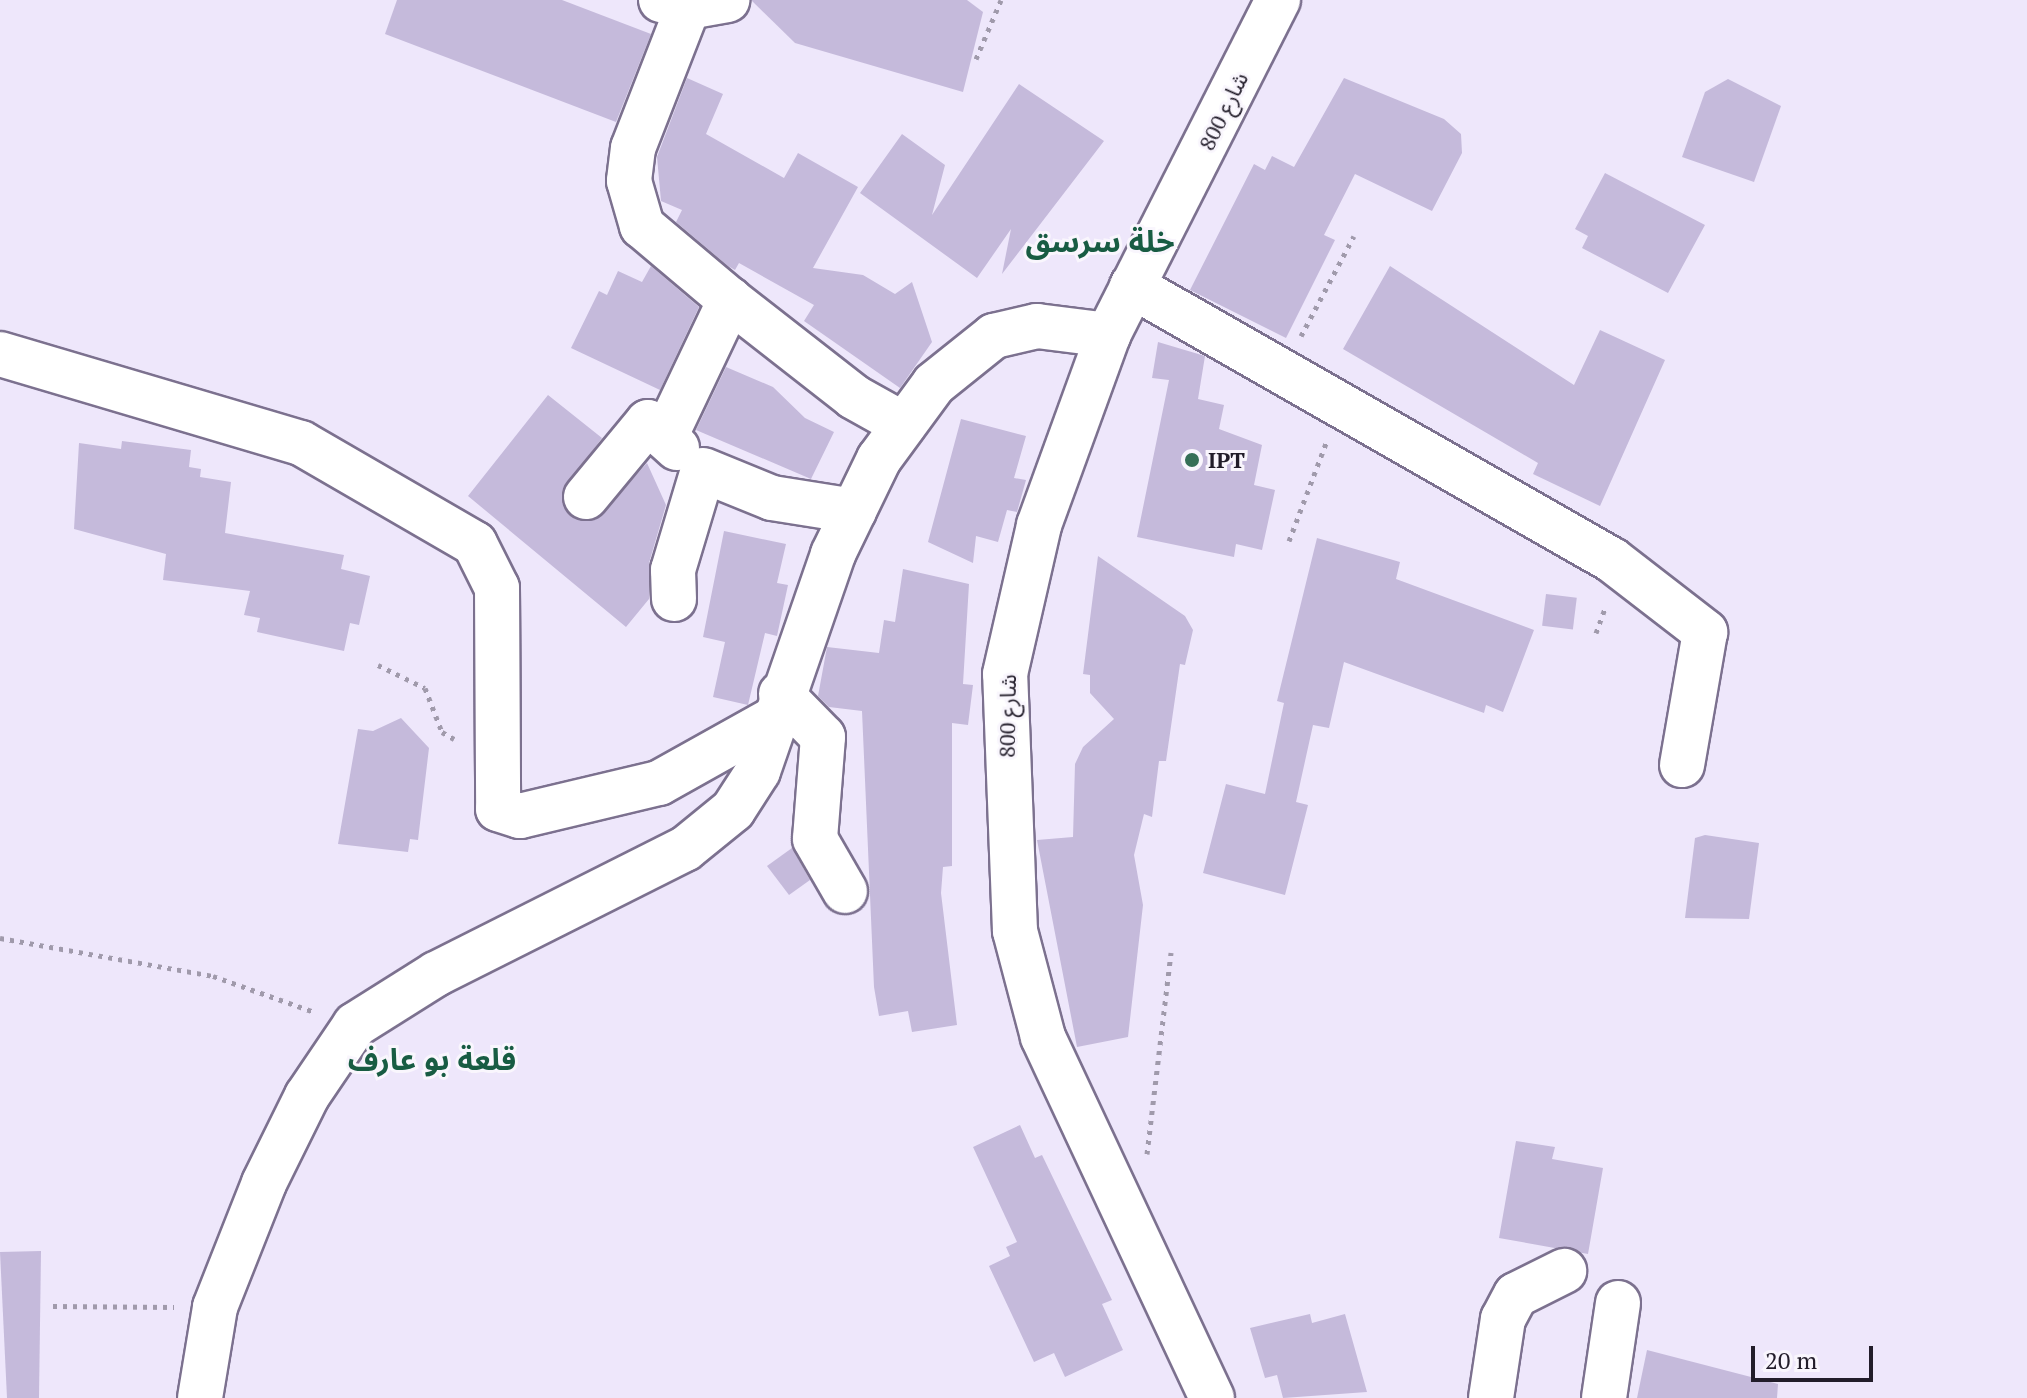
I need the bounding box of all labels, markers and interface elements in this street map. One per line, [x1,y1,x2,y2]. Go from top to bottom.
street label: شارع 800 [1193,68,1253,154]
district label: خلة سرسق [1025,223,1175,259]
place label: IPT [1208,447,1245,473]
marker: IPT [1183,451,1201,469]
street label: شارع 800 [993,674,1021,758]
district label: قلعة بو عارف [348,1041,516,1077]
scale bar [1755,1330,1877,1380]
text: 20 m [1765,1344,1817,1376]

